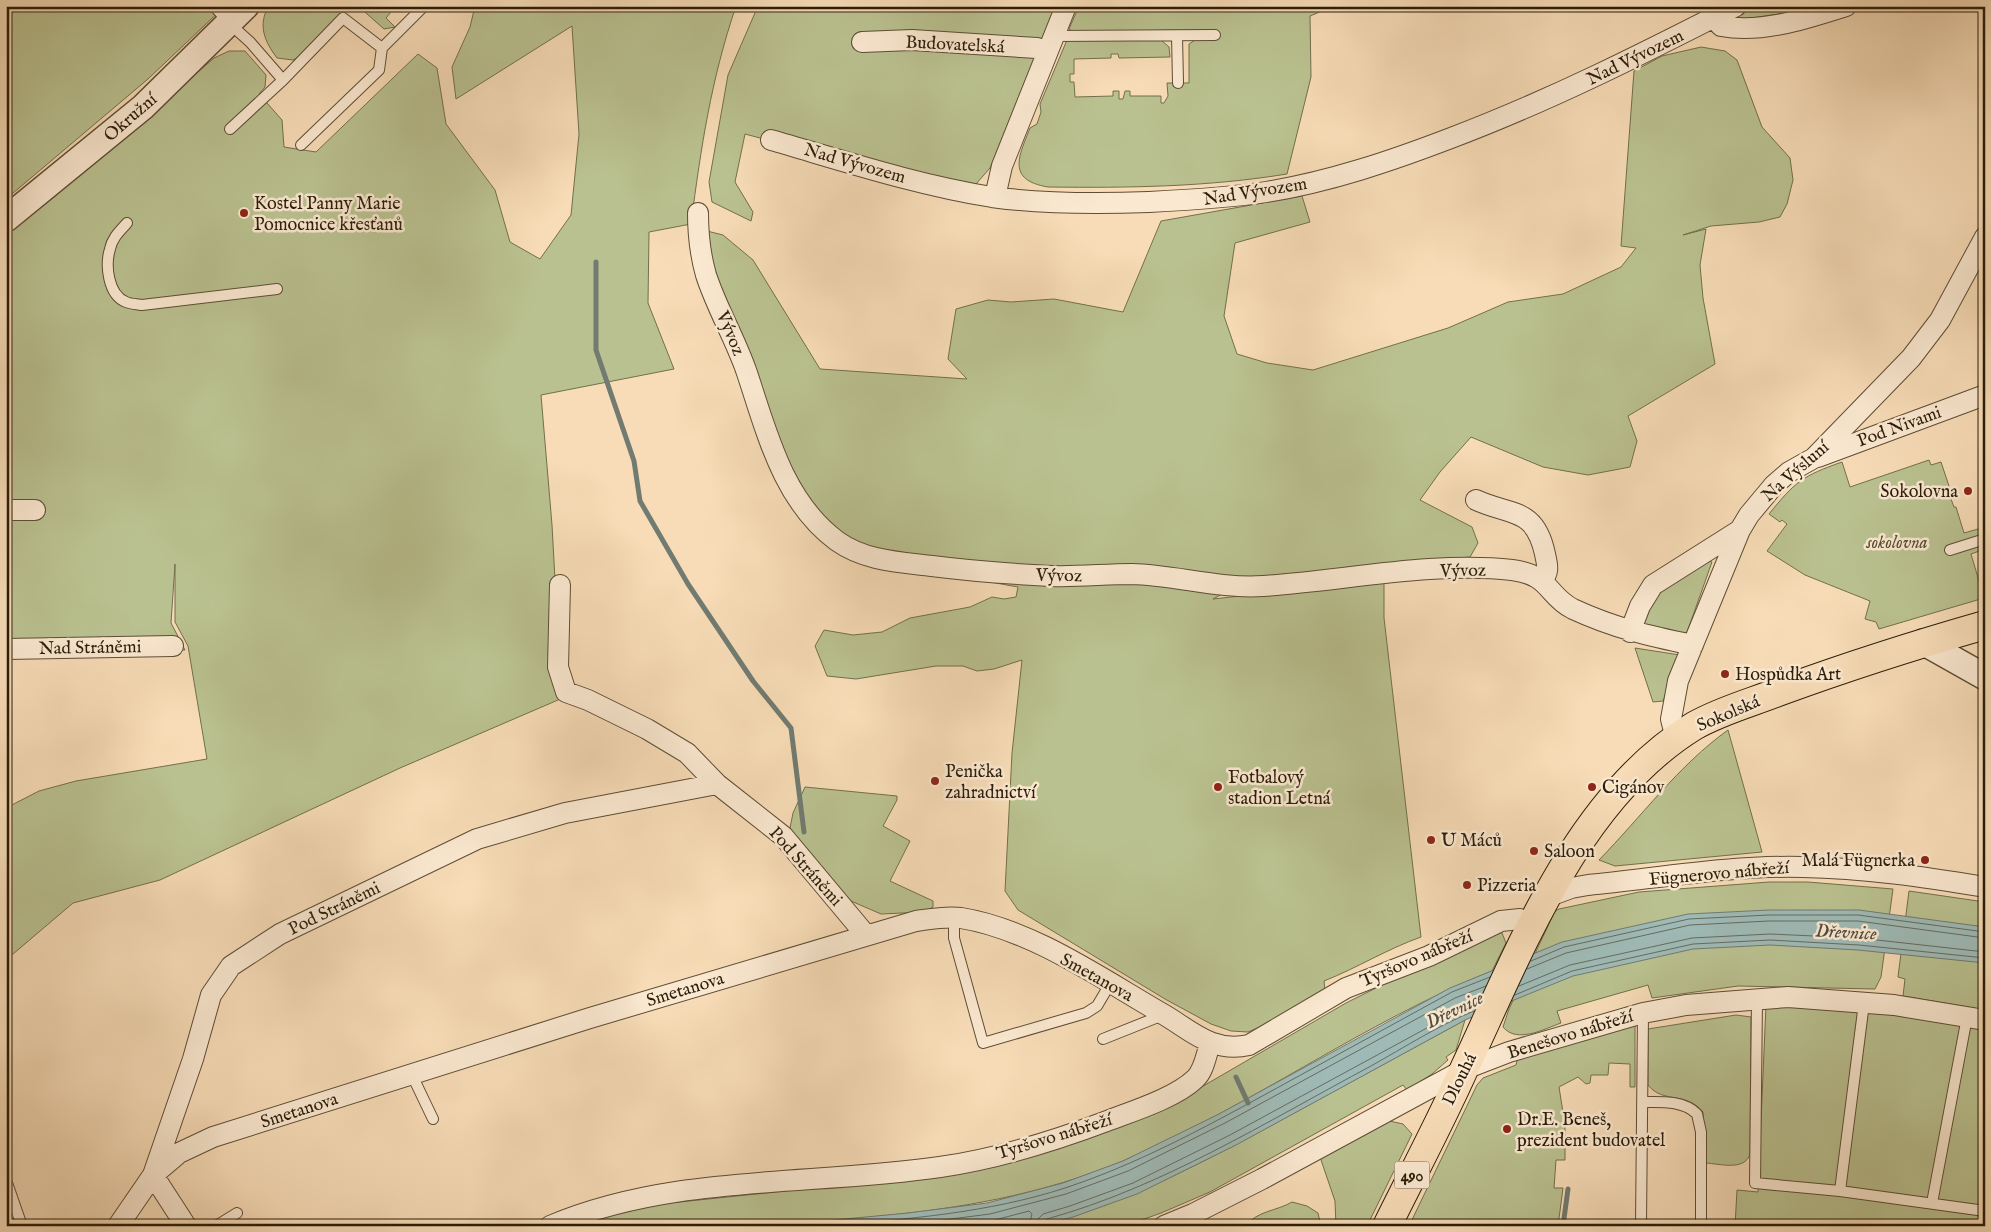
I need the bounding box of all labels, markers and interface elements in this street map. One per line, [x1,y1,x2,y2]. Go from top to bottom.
street label: Nad Vývozem [1584,25,1688,92]
street label: Budovatelská [905,31,1005,60]
street label: Okružní [100,88,163,148]
street label: Nad Vývozem [801,139,908,190]
street label: Nad Vývozem [1202,173,1309,212]
place label: Kostel Panny Marie Pomocnice křesťanů [254,193,403,237]
marker: Kostel Panny Marie Pomocnice křesťanů [238,207,250,219]
street label: Vývoz [710,307,749,359]
street label: Pod Nivami [1854,402,1945,453]
street label: Na Výsluní [1757,436,1835,508]
place label: Sokolovna [1880,481,1958,504]
marker: Sokolovna [1962,485,1974,497]
park label: sokolovna [1865,532,1928,555]
street label: Vývoz [1439,560,1486,583]
street label: Vývoz [1035,565,1082,588]
street label: Nad Stráněmi [38,636,142,661]
place label: Hospůdka Art [1735,664,1841,687]
marker: Hospůdka Art [1719,668,1731,680]
street label: Sokolská [1693,691,1764,738]
place label: Penička zahradnictví [945,761,1037,805]
place label: Fotbalový stadion Letná [1228,767,1331,811]
marker: Penička zahradnictví [929,775,941,787]
place label: Cigánov [1602,777,1665,800]
marker: Fotbalový stadion Letná [1212,781,1224,793]
marker: Cigánov [1586,781,1598,793]
street label: Pod Stráněmi [763,822,847,912]
place label: U Máců [1441,830,1502,853]
marker: U Máců [1425,834,1437,846]
place label: Saloon [1544,841,1595,864]
marker: Saloon [1528,845,1540,857]
place label: Malá Fügnerka [1801,850,1915,873]
marker: Malá Fügnerka [1919,854,1931,866]
street label: Fügnerovo nábřeží [1648,857,1791,892]
place label: Pizzeria [1477,875,1537,898]
street label: Pod Stráněmi [285,877,385,942]
marker: Pizzeria [1461,879,1473,891]
water label: Dřevnice [1815,919,1878,947]
street label: Tyršovo nábřeží [1357,925,1477,993]
street label: Smetanova [1056,949,1137,1008]
street label: Smetanova [644,968,727,1013]
water label: Dřevnice [1422,986,1488,1035]
street label: Benešovo nábřeží [1505,1005,1637,1065]
street label: Dlouhá [1438,1049,1483,1110]
street label: Smetanova [258,1088,341,1135]
street label: Tyršovo nábřeží [994,1109,1116,1166]
place label: Dr.E. Beneš, prezident budovatel [1517,1109,1665,1153]
marker: Dr.E. Beneš, prezident budovatel [1501,1123,1513,1135]
road number: 490 [1394,1162,1430,1188]

